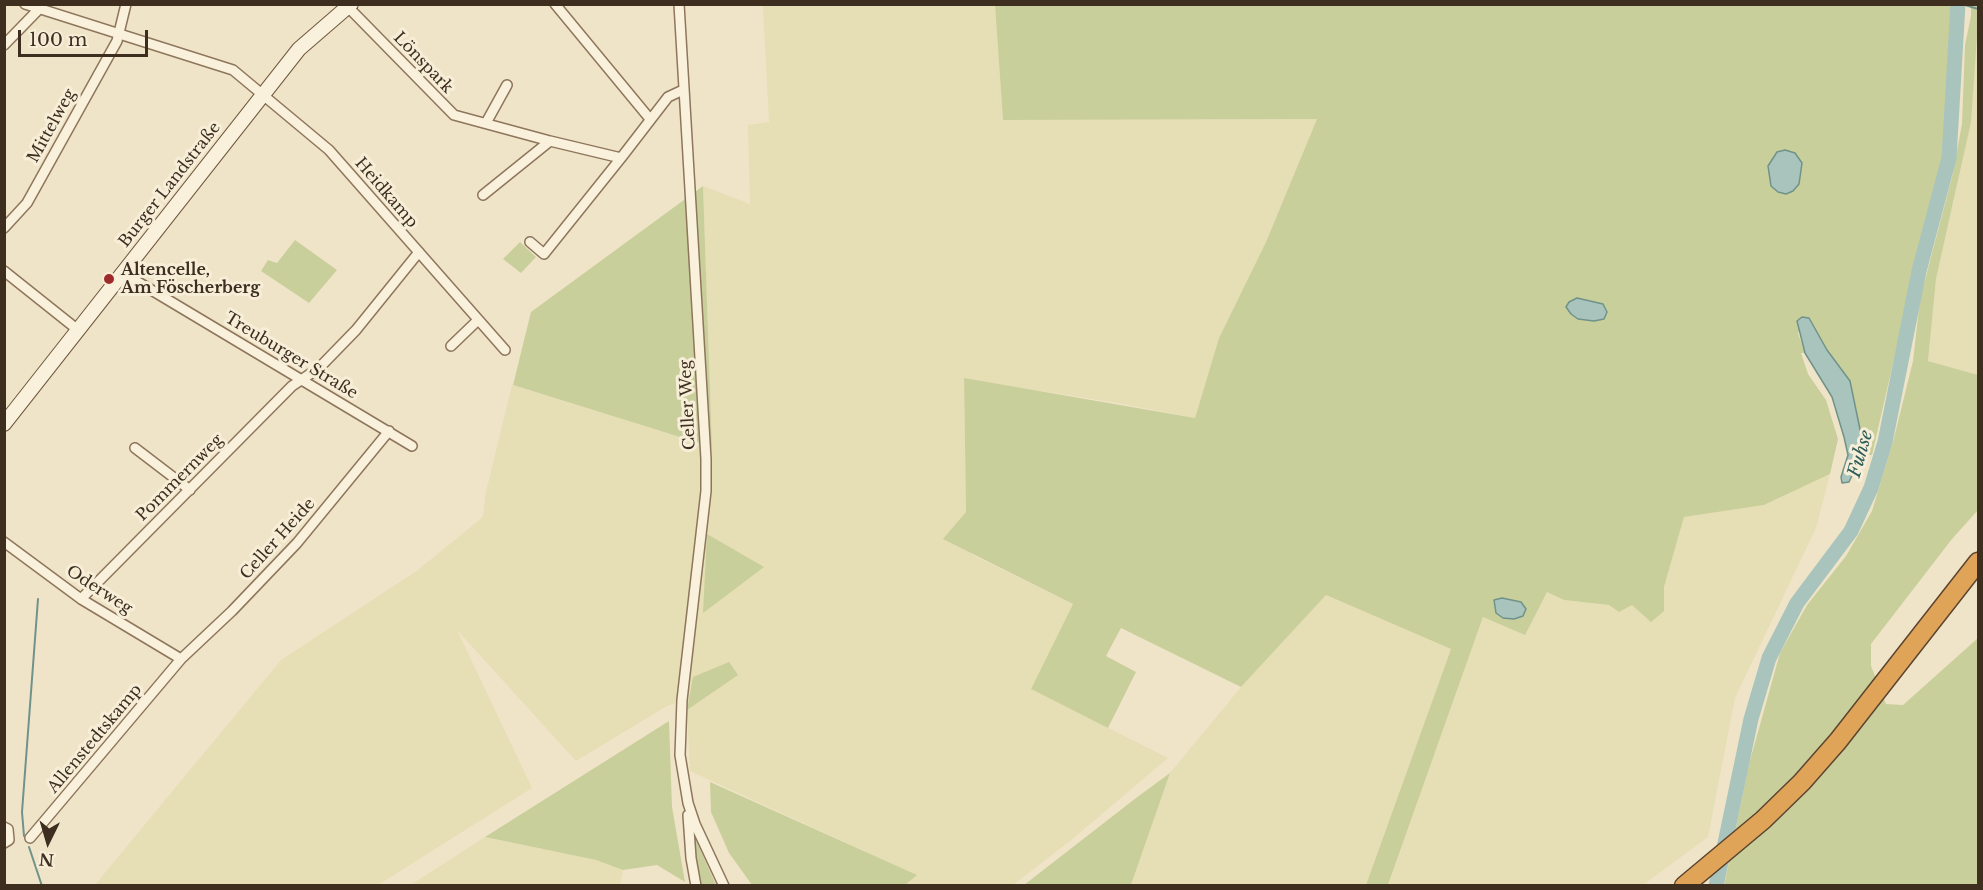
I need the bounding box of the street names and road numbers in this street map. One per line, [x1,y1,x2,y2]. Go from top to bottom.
street label: Lönspark [389,28,457,98]
street label: Mittelweg [24,86,80,166]
street label: Burger Landstraße [115,119,225,251]
street label: Heidkamp [350,154,422,232]
street label: Treuburger Straße [221,309,361,403]
street label: Celler Weg [676,359,700,451]
street label: Pommernweg [133,431,227,525]
street label: Celler Heide [236,494,320,584]
street label: Oderweg [62,562,136,618]
street label: Allenstedtskamp [44,681,146,797]

